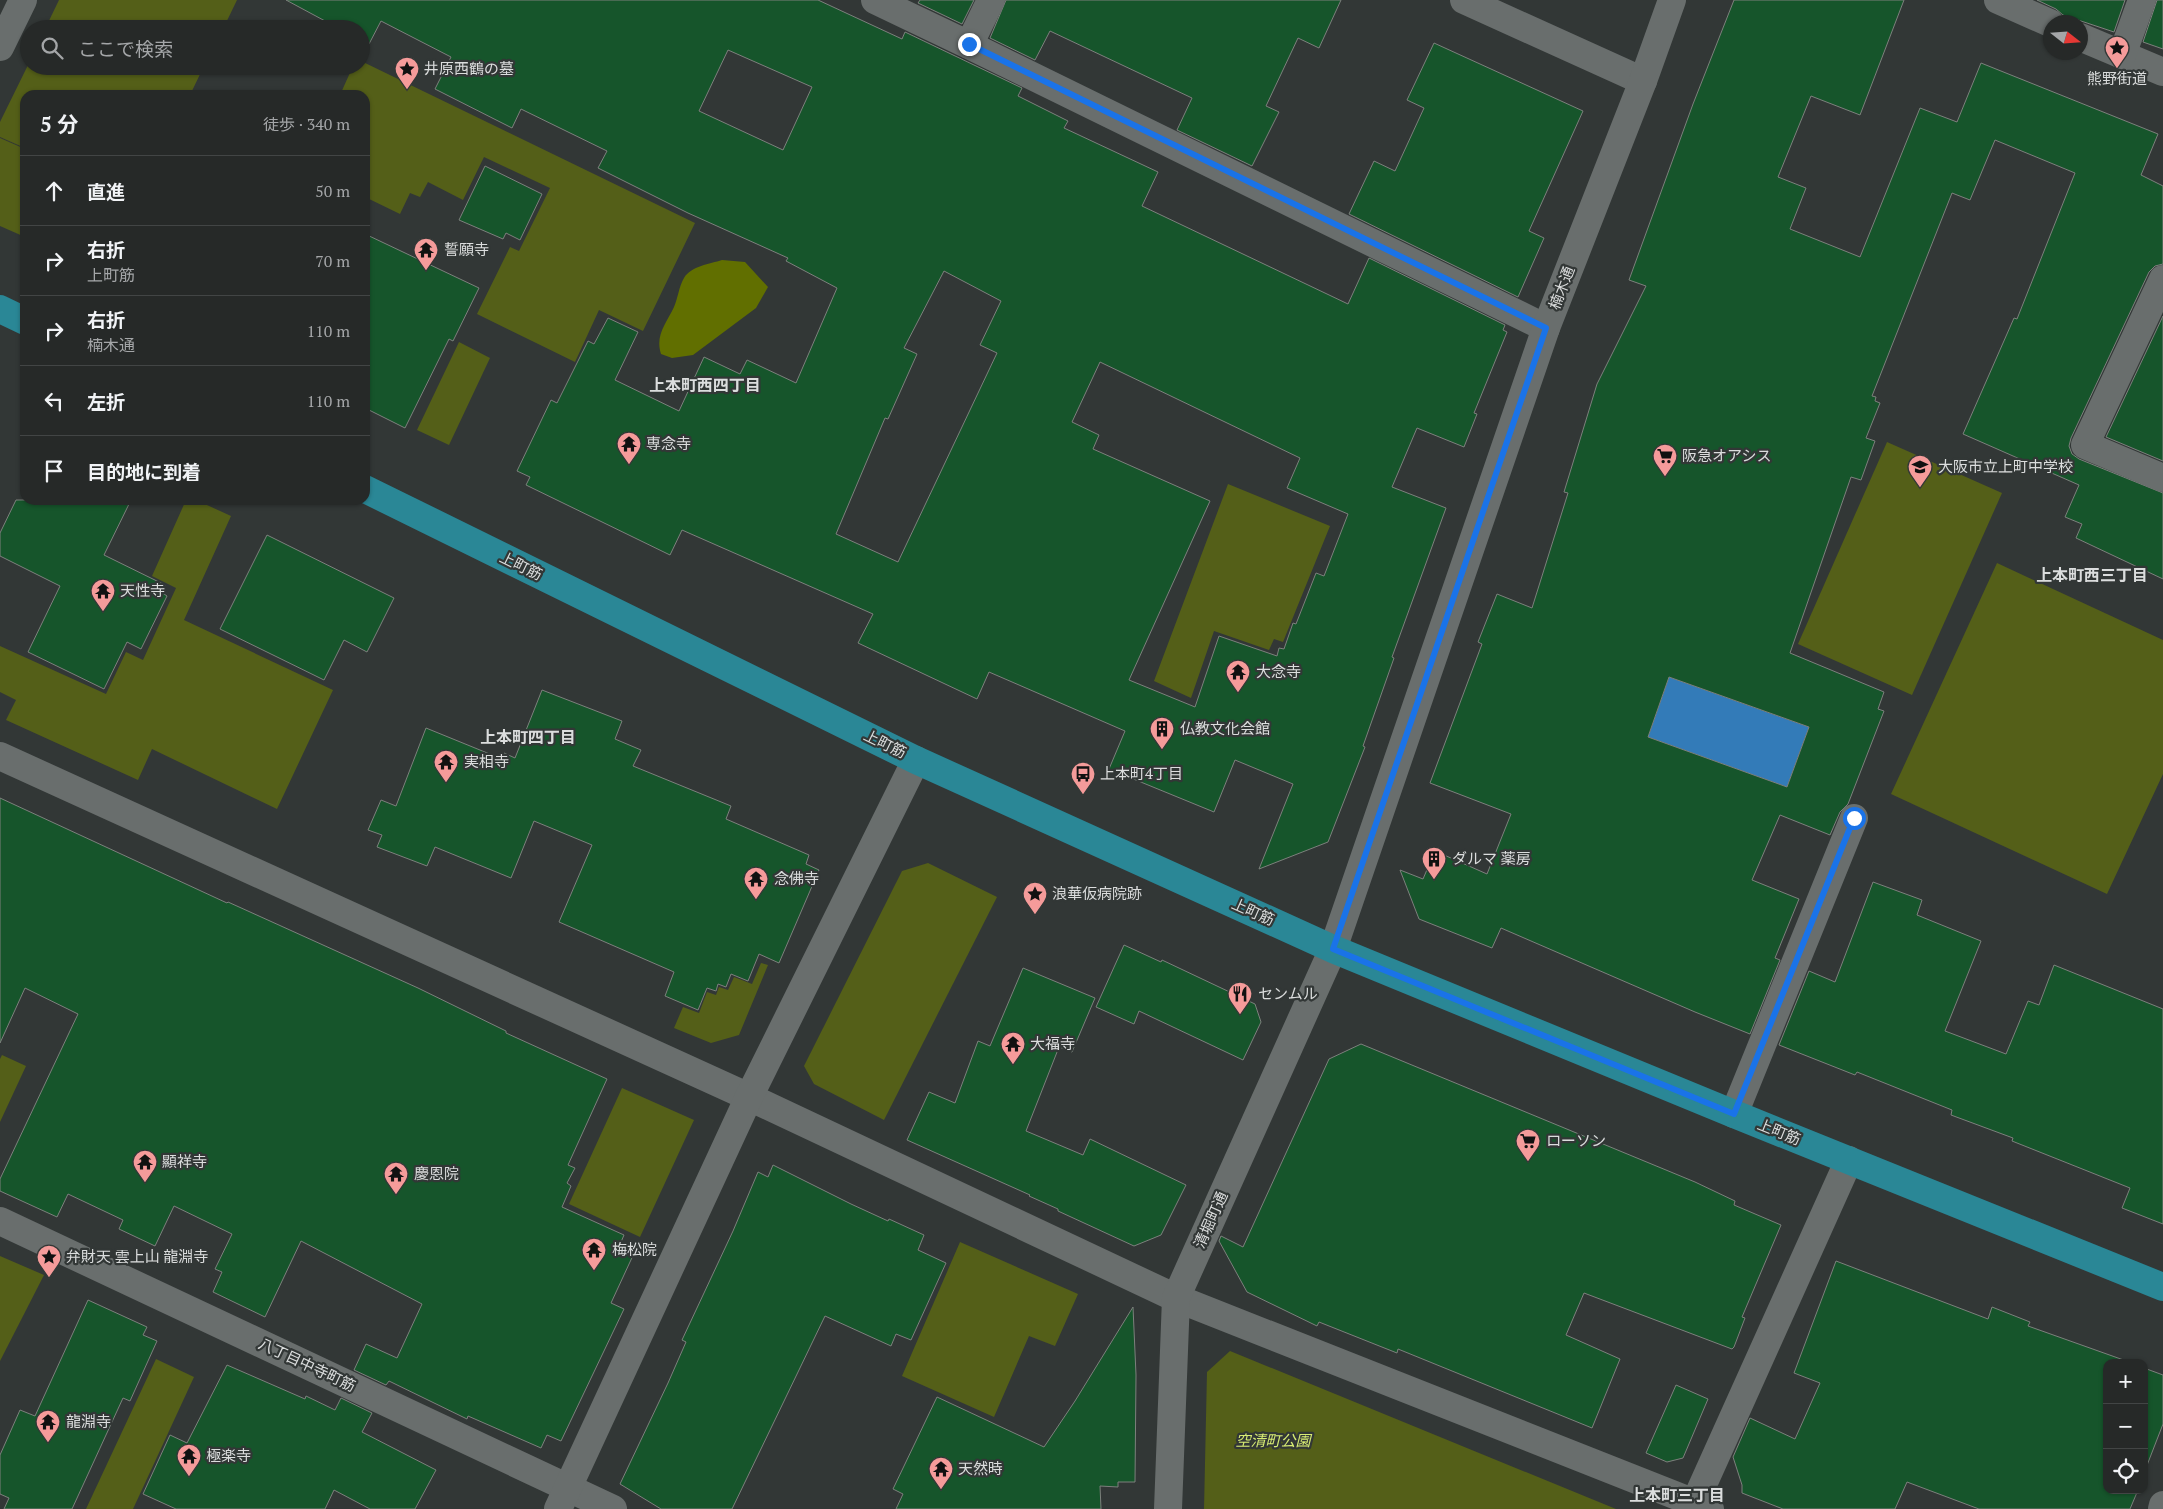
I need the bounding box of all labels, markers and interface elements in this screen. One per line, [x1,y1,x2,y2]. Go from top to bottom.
north arrow [2043,15,2088,60]
search box [20,20,370,75]
route end [958,33,981,56]
icon: search [38,34,66,62]
place icon: 熊野街道 [2104,35,2130,69]
text: ここで検索 [78,36,173,61]
place icon: 井原西鶴の墓 [394,56,420,90]
place label: 井原西鶴の墓 [424,58,514,78]
place label: 熊野街道 [2087,68,2147,88]
text: 5 分 [40,110,79,138]
text: 徒歩 · 340 m [263,113,350,135]
icon: ahead [40,177,68,205]
text: 直進 [87,179,125,204]
text: 50 m [315,180,350,202]
text: 右折 [87,237,125,262]
temple icon: 誓願寺 [413,237,439,271]
place label: 誓願寺 [444,239,489,259]
icon: right [40,247,68,275]
text: 70 m [315,250,350,272]
street label: 楠木通 [1544,263,1578,312]
text: 上町筋 [87,264,135,286]
text: 右折 [87,307,125,332]
icon: right [40,317,68,345]
text: 110 m [307,320,350,342]
text: 楠木通 [87,334,135,356]
district label: 上本町西四丁目 [649,374,761,396]
icon: left [40,387,68,415]
text: 左折 [87,389,125,414]
text: 110 m [307,390,350,412]
temple icon: 専念寺 [616,431,642,465]
place label: 専念寺 [646,433,691,453]
supermarket icon: 阪急オアシス [1652,443,1678,477]
place label: 阪急オアシス [1682,445,1771,465]
school or university icon: 大阪市立上町中学校 [1907,454,1933,488]
place label: 大阪市立上町中学校 [1938,456,2073,476]
icon: arrive [40,457,68,485]
text: 目的地に到着 [87,459,201,484]
street label: 上町筋 [497,546,546,584]
district label: 上本町西三丁目 [2036,564,2148,586]
temple icon: 天性寺 [90,578,116,612]
place label: 天性寺 [120,580,165,600]
temple icon: 大念寺 [1225,659,1251,693]
place label: 大念寺 [1256,661,1301,681]
building icon: 仏教文化会館 [1149,716,1175,750]
place label: 仏教文化会館 [1180,718,1270,738]
street label: 上町筋 [861,724,910,762]
district label: 上本町四丁目 [480,726,576,748]
temple icon: 実相寺 [433,749,459,783]
place label: 実相寺 [464,751,509,771]
bus stop icon: 上本町4丁目 [1070,761,1096,795]
place label: 上本町4丁目 [1100,763,1183,783]
route start [1843,807,1866,830]
building icon: ダルマ 薬房 [1421,846,1447,880]
place label: ダルマ 薬房 [1452,848,1531,868]
temple icon: 念佛寺 [743,866,769,900]
place label: 念佛寺 [774,868,819,888]
place icon: 浪華仮病院跡 [1022,881,1048,915]
place label: 浪華仮病院跡 [1052,883,1142,903]
street label: 上町筋 [1229,893,1278,929]
restaurant icon: センムル [1227,981,1253,1015]
place label: センムル [1258,983,1318,1003]
temple icon: 大福寺 [1000,1031,1026,1065]
place label: 大福寺 [1030,1033,1075,1053]
street label: 上町筋 [1755,1113,1804,1149]
supermarket icon: ローソン [1515,1128,1541,1162]
place label: ローソン [1546,1130,1606,1150]
temple icon: 顯祥寺 [132,1149,158,1183]
place label: 顯祥寺 [162,1151,207,1171]
temple icon: 慶恩院 [383,1161,409,1195]
place label: 慶恩院 [414,1163,459,1183]
street label: 清堀町通 [1189,1188,1231,1251]
temple icon: 梅松院 [581,1237,607,1271]
place label: 梅松院 [612,1239,657,1259]
place icon: 弁財天 雲上山 龍淵寺 [36,1244,62,1278]
place label: 弁財天 雲上山 龍淵寺 [66,1246,208,1266]
street label: 八丁目中寺町筋 [256,1333,359,1395]
map controls [2103,1359,2148,1494]
button: + [2103,1359,2148,1404]
button: − [2103,1404,2148,1449]
temple icon: 龍淵寺 [35,1409,61,1443]
place label: 龍淵寺 [66,1411,111,1431]
park label: 空清町公園 [1235,1430,1312,1450]
temple icon: 極楽寺 [176,1443,202,1477]
place label: 極楽寺 [206,1445,251,1465]
button: locate [2103,1449,2148,1494]
temple icon: 天然時 [928,1456,954,1490]
place label: 天然時 [958,1458,1003,1478]
district label: 上本町三丁目 [1629,1484,1725,1506]

